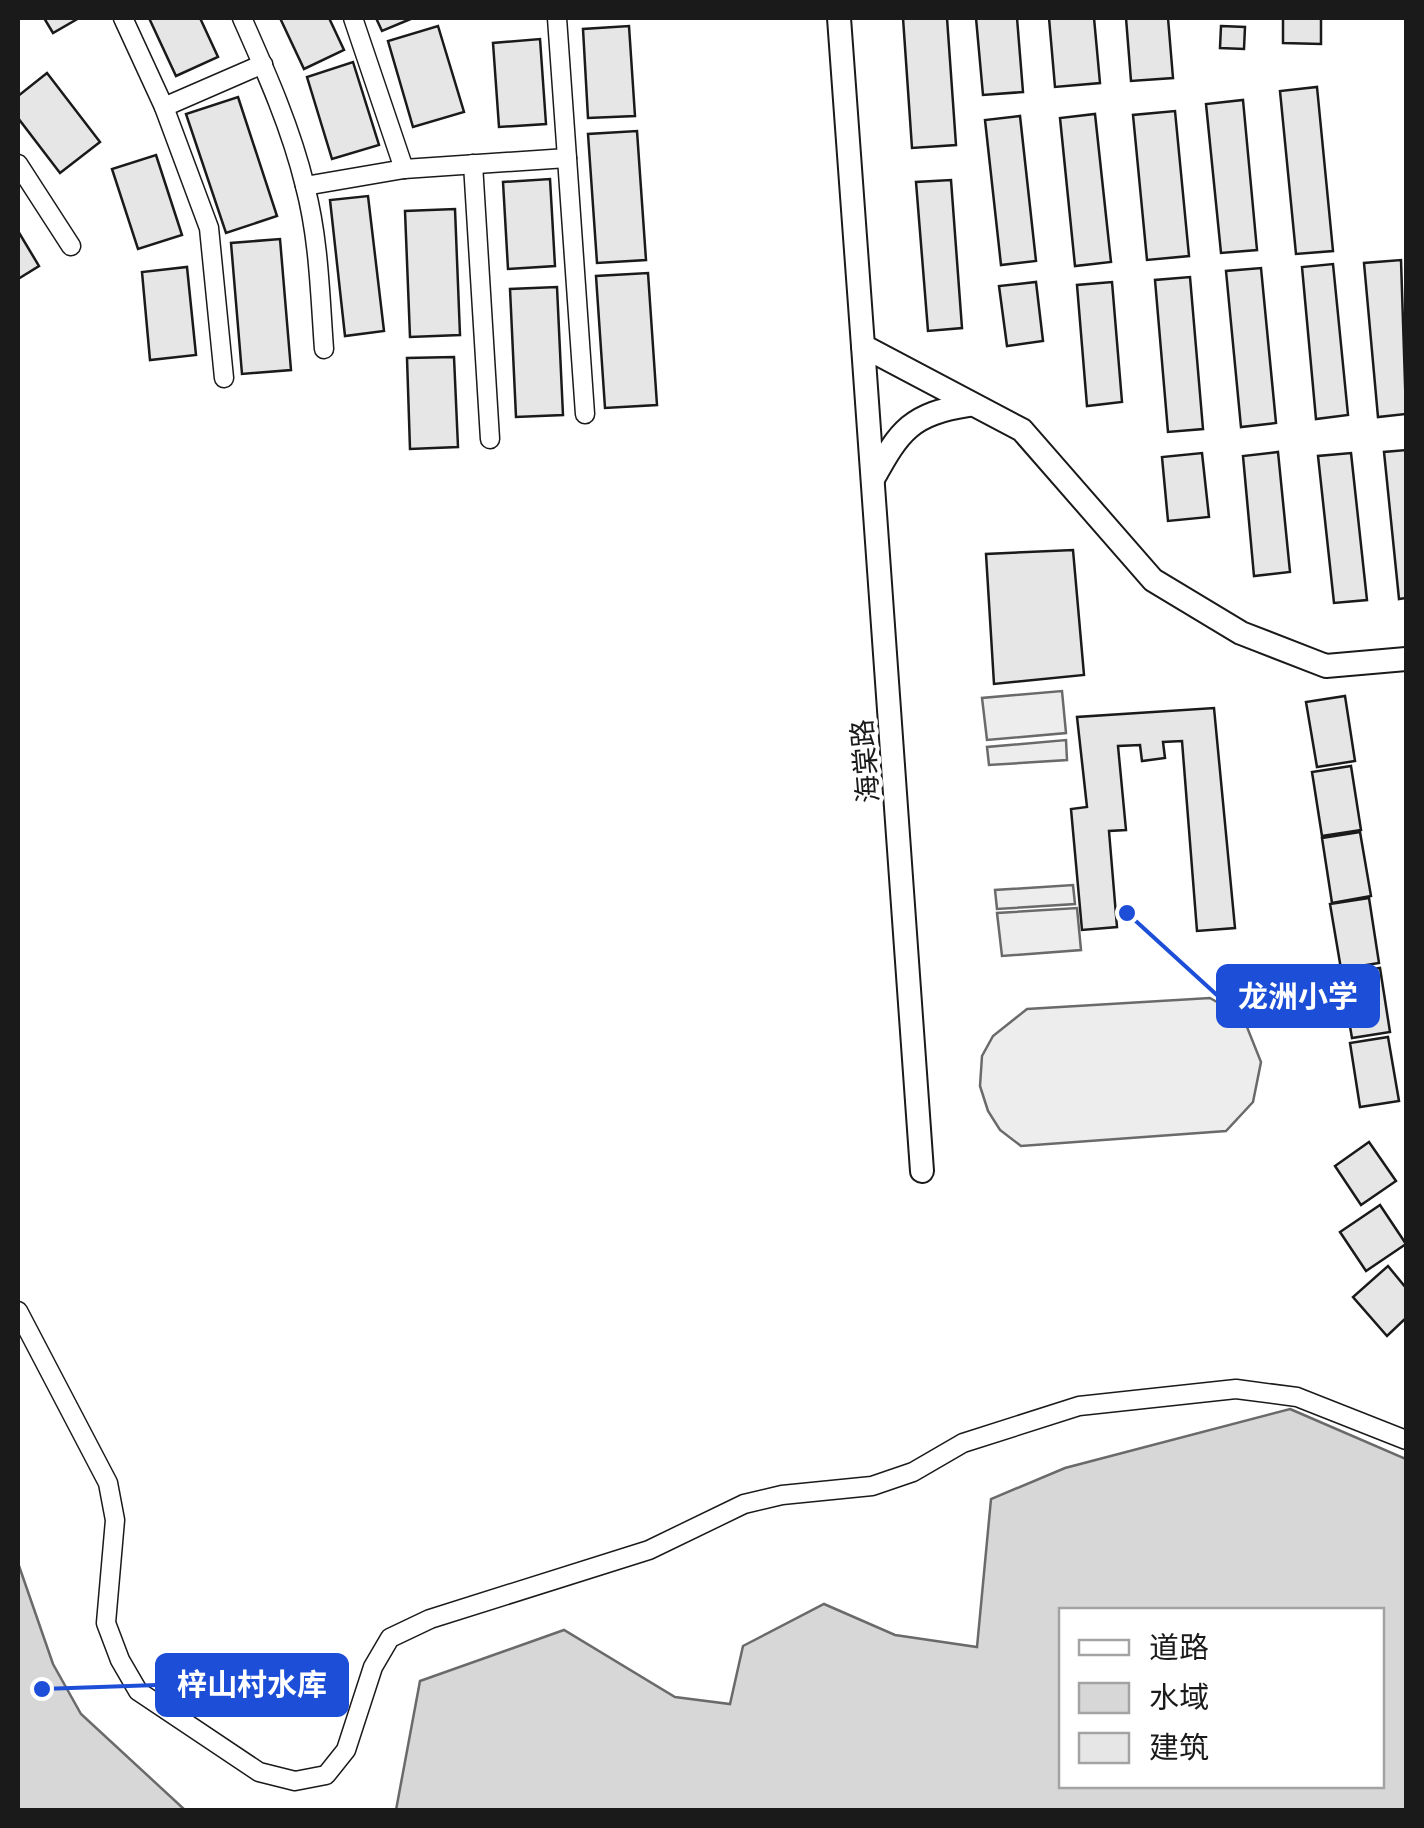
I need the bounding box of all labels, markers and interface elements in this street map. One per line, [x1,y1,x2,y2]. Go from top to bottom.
street label: 海棠路 [842,718,887,805]
callout: 龙洲小学 [1218,966,1378,1026]
text: 龙洲小学 [1238,976,1358,1015]
legend [1059,1608,1384,1788]
text: 道路 [1149,1627,1209,1666]
callout: 梓山村水库 [157,1655,347,1715]
text: 梓山村水库 [177,1664,327,1703]
text: 水域 [1149,1677,1209,1716]
text: 建筑 [1149,1727,1209,1766]

